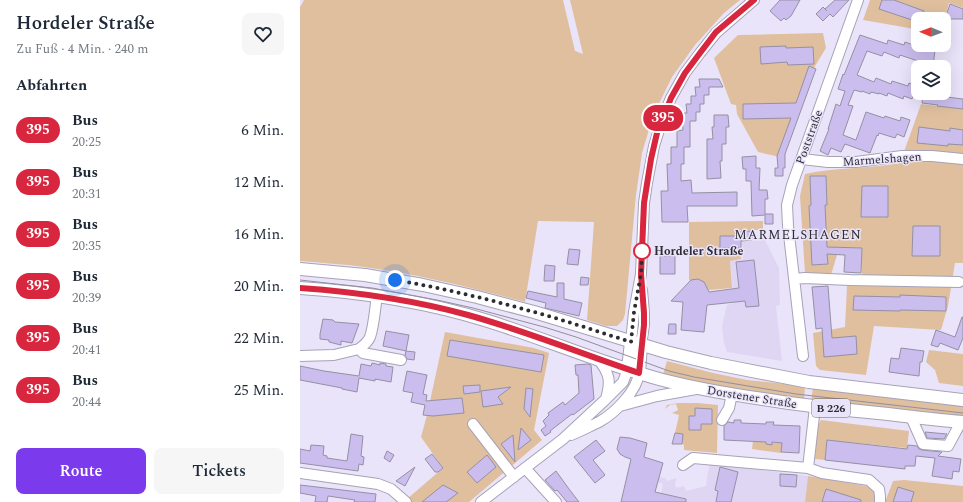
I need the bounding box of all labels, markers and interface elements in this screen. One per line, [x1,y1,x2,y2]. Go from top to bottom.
text: Hordeler Straße [16,9,155,38]
north arrow [911,12,951,52]
map controls [911,12,951,100]
button: heart [242,13,284,55]
text: Zu Fuß · 4 Min. · 240 m [16,39,148,59]
button: layers [911,60,951,100]
text: Abfahrten [16,74,87,97]
line badge: 395 [640,105,686,131]
text: 395 [651,107,675,128]
street label: Poststraße [791,107,828,167]
text: Bus [72,109,98,132]
text: 395 [26,119,50,140]
text: 6 Min. [241,119,284,142]
text: 20:25 [72,132,101,152]
street label: Marmelshagen [842,147,922,172]
text: Bus [72,161,98,184]
text: 395 [26,171,50,192]
text: 12 Min. [234,171,284,194]
text: 20:31 [72,184,101,204]
text: Bus [72,213,98,236]
text: 395 [26,223,50,244]
text: 16 Min. [234,223,284,246]
district label: MARMELSHAGEN [734,225,862,245]
text: 20:35 [72,236,101,256]
marker: Hordeler Straße [633,242,651,260]
place label: Hordeler Straße [654,242,744,261]
text: Bus [72,265,98,288]
your location [385,270,405,290]
text: 395 [26,275,50,296]
text: 20 Min. [234,275,284,298]
text: 20:39 [72,288,101,308]
text: Bus [72,317,98,340]
text: 395 [26,327,50,348]
text: 22 Min. [234,327,284,350]
text: 20:41 [72,340,101,360]
text: Bus [72,369,98,392]
text: 395 [26,379,50,400]
text: 25 Min. [234,379,284,402]
street label: Dorstener Straße [706,381,798,414]
text: 20:44 [72,392,101,412]
road number: B 226 [812,399,850,417]
button: Route [16,448,146,494]
button: Tickets [154,448,284,494]

